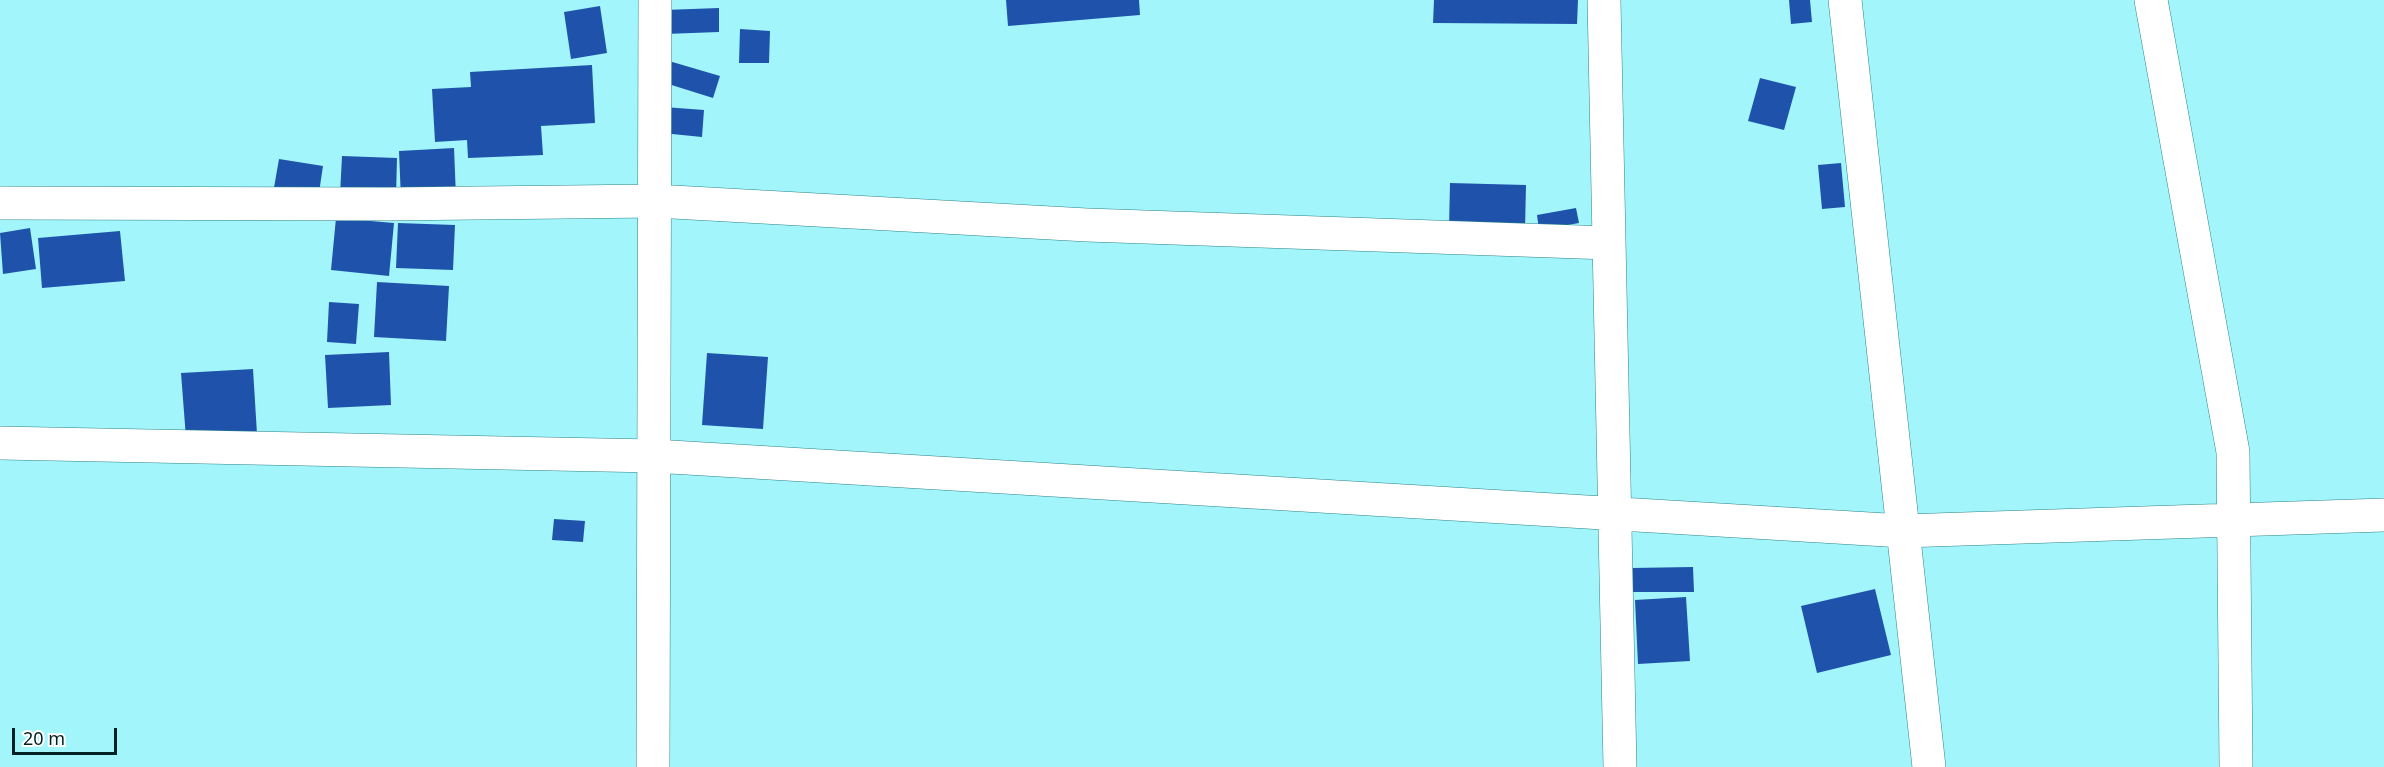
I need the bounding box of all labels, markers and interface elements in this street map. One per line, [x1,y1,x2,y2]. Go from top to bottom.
scale bar [15,716,120,754]
text: 20 m [23,726,65,750]

